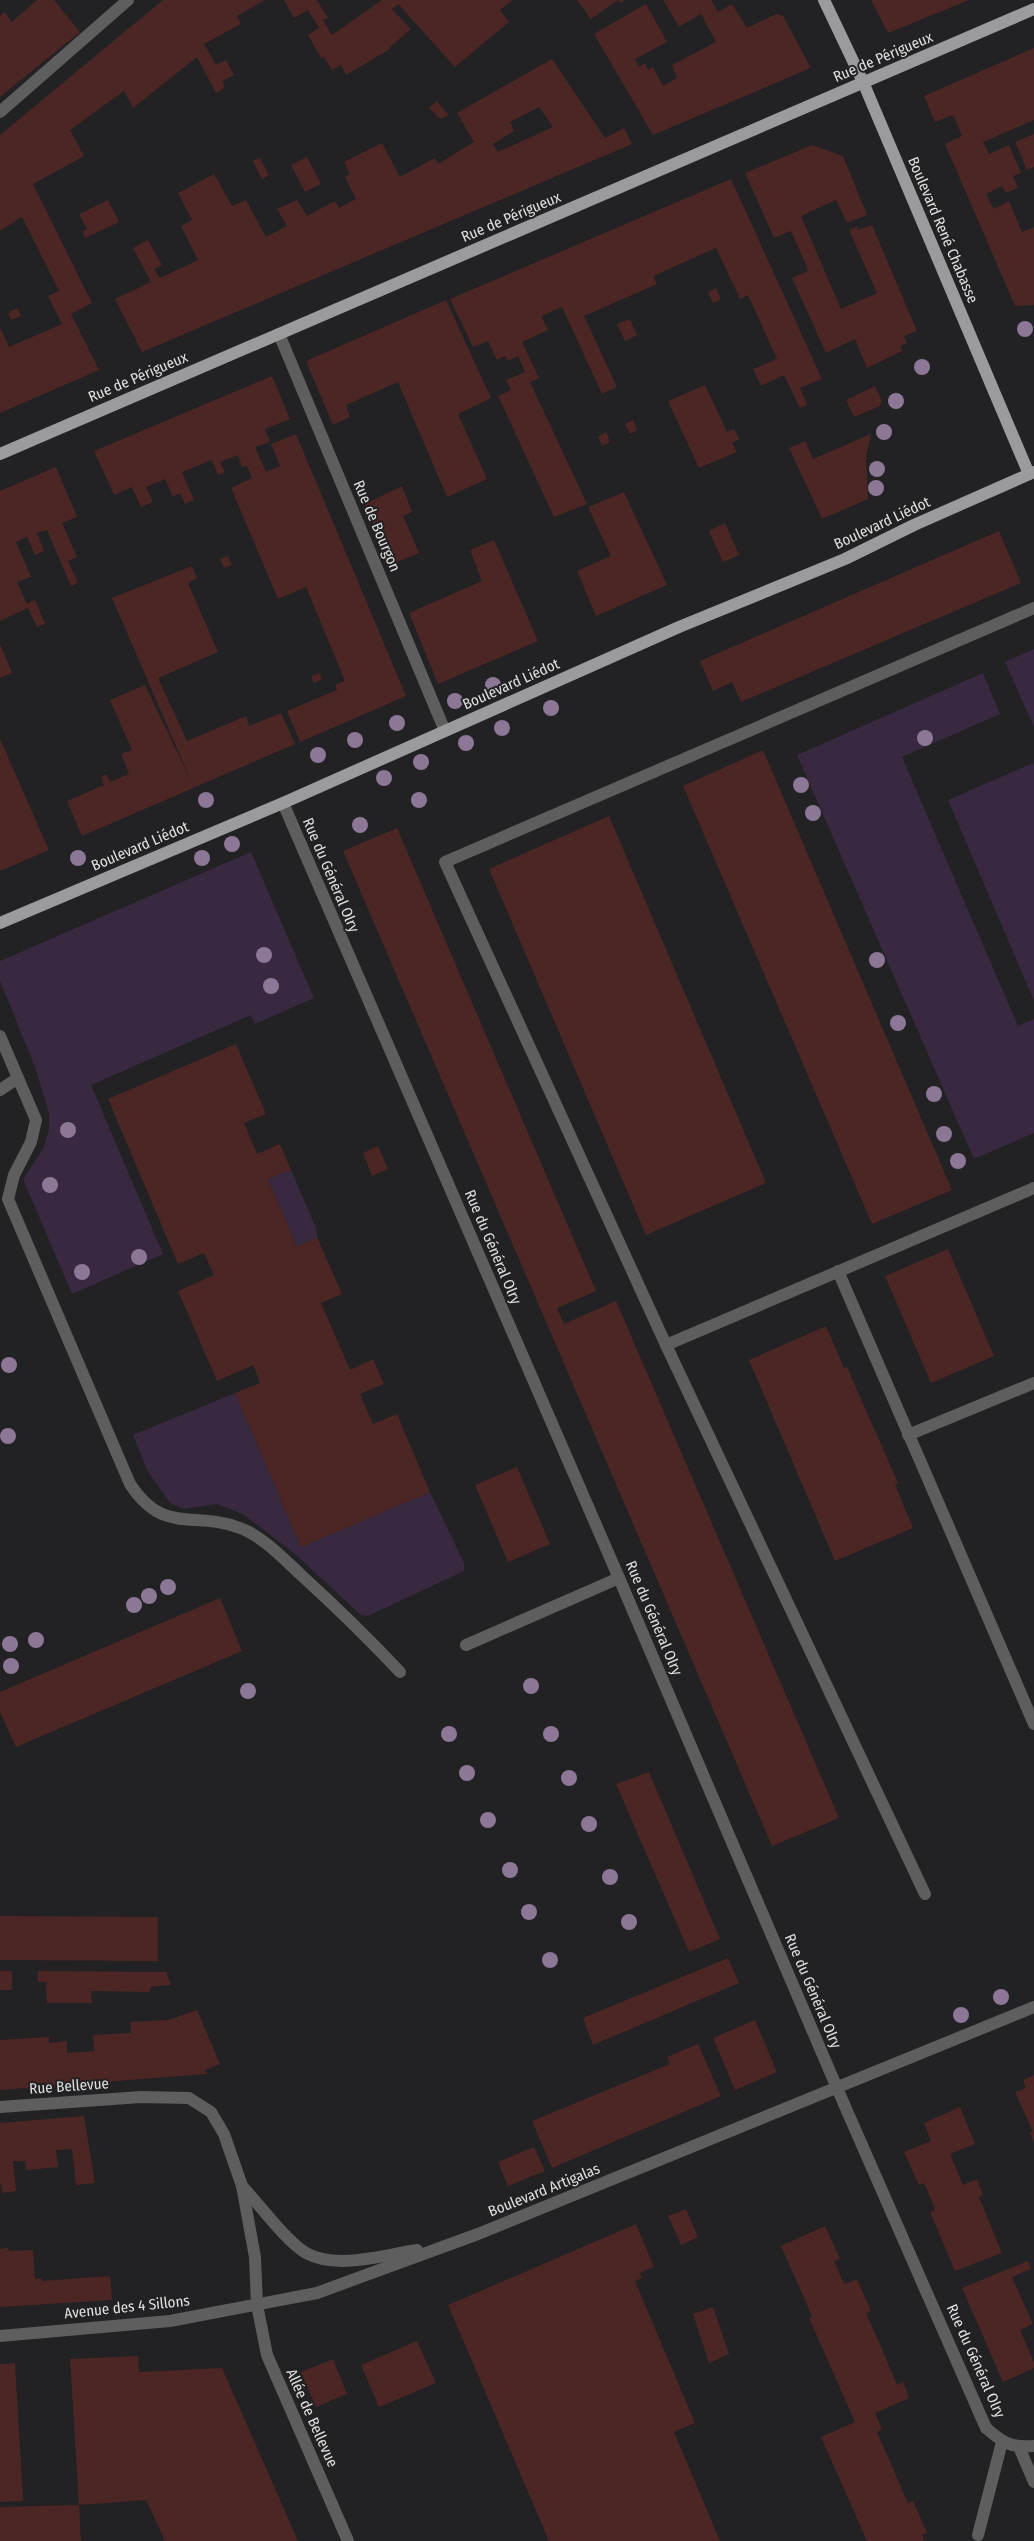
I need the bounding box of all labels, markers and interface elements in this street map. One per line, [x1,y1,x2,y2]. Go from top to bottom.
street label: Rue de Périgueux [831,28,936,86]
street label: Boulevard René Chabasse [904,154,982,306]
street label: Rue de Périgueux [459,188,564,246]
street label: Rue de Périgueux [86,348,191,406]
street label: Rue de Bourgon [350,478,404,574]
street label: Boulevard Liédot [831,493,933,553]
street label: Boulevard Liédot [460,655,562,713]
street label: Rue du Général Olry [299,815,363,935]
street label: Boulevard Liédot [89,817,191,875]
street label: Rue du Général Olry [461,1187,525,1307]
street label: Rue du Général Olry [622,1558,686,1678]
street label: Rue du Général Olry [781,1931,845,2051]
street label: Rue Bellevue [29,2074,109,2098]
street label: Boulevard Artigalas [486,2159,602,2221]
street label: Avenue des 4 Sillons [63,2291,191,2323]
street label: Rue du Général Olry [943,2301,1009,2421]
street label: Allée de Bellevue [282,2366,342,2470]

